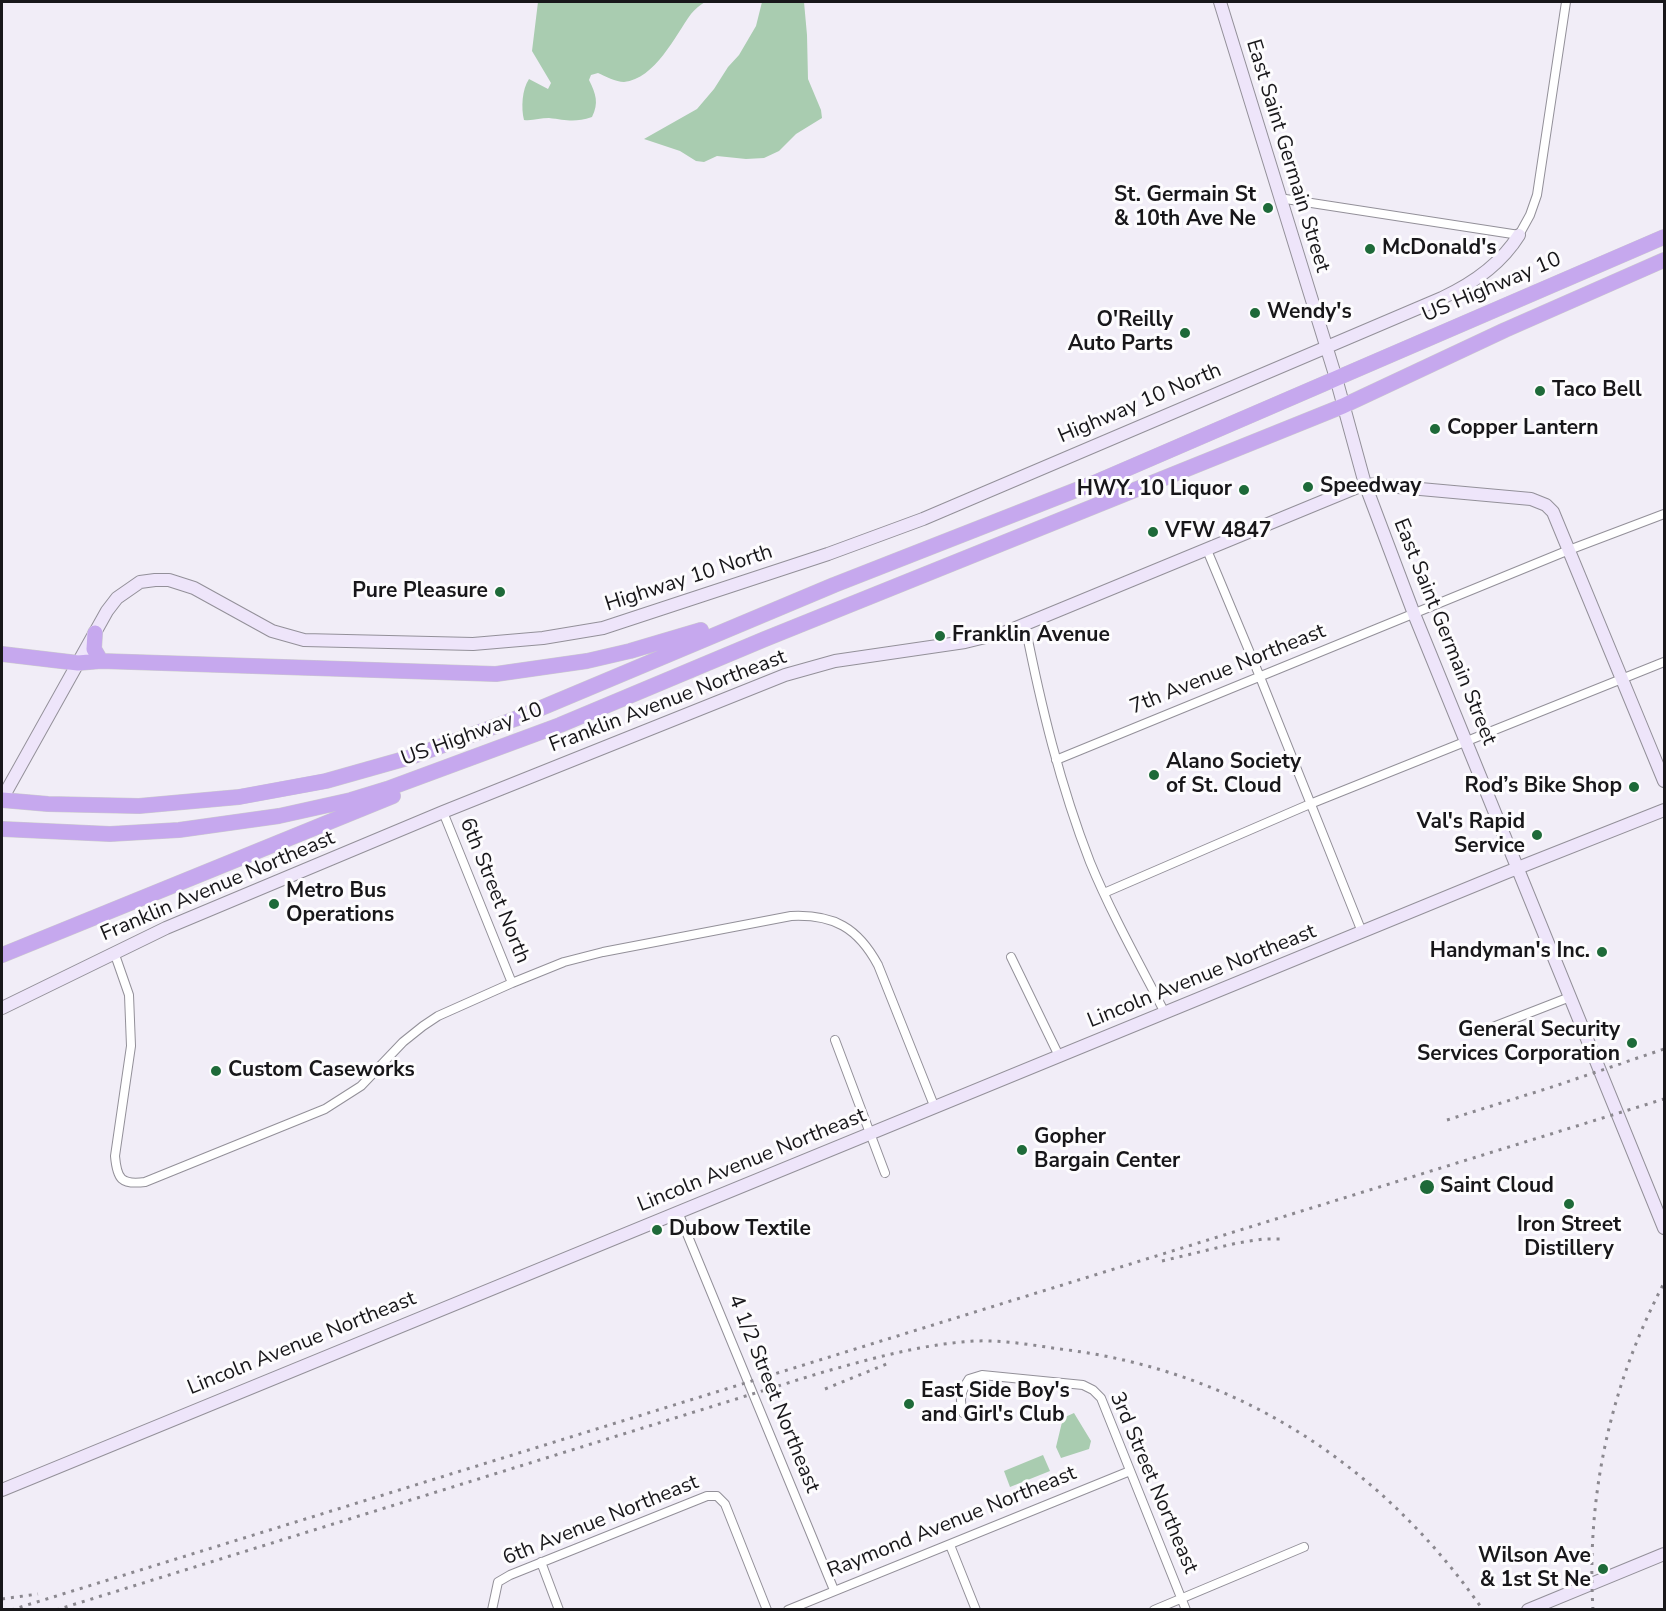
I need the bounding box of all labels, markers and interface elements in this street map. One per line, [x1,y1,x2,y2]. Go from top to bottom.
street label: East Saint Germain Street [1240,37,1334,275]
place label: St. Germain St & 10th Ave Ne [1114,183,1256,233]
marker: St. Germain St & 10th Ave Ne [1261,201,1275,215]
place label: McDonald's [1382,236,1497,262]
marker: McDonald's [1363,242,1377,256]
street label: US Highway 10 [1419,247,1565,329]
place label: Wendy's [1267,300,1352,326]
marker: Wendy's [1248,306,1262,320]
place label: O'Reilly Auto Parts [1068,308,1173,358]
marker: O'Reilly Auto Parts [1178,326,1192,340]
street label: Highway 10 North [1055,358,1225,450]
place label: Taco Bell [1552,378,1642,404]
marker: Taco Bell [1533,384,1547,398]
place label: Copper Lantern [1447,416,1599,442]
marker: Copper Lantern [1428,422,1442,436]
place label: Speedway [1320,474,1421,500]
place label: HWY. 10 Liquor [1077,477,1232,503]
marker: Speedway [1301,480,1315,494]
marker: HWY. 10 Liquor [1237,483,1251,497]
street label: East Saint Germain Street [1387,515,1501,749]
place label: VFW 4847 [1165,519,1271,545]
marker: VFW 4847 [1146,525,1160,539]
street label: Highway 10 North [602,540,776,618]
place label: Pure Pleasure [352,579,488,605]
marker: Pure Pleasure [493,585,507,599]
street label: 7th Avenue Northeast [1127,619,1329,721]
place label: Franklin Avenue [952,623,1110,649]
marker: Franklin Avenue [933,629,947,643]
street label: Franklin Avenue Northeast [546,645,790,759]
street label: US Highway 10 [398,698,546,772]
place label: Alano Society of St. Cloud [1166,750,1301,800]
marker: Alano Society of St. Cloud [1147,768,1161,782]
place label: Rod’s Bike Shop [1465,774,1622,800]
marker: Rod’s Bike Shop [1627,780,1641,794]
place label: Val's Rapid Service [1417,810,1525,860]
street label: 6th Street North [453,815,535,967]
street label: Franklin Avenue Northeast [97,826,339,948]
marker: Val's Rapid Service [1530,828,1544,842]
place label: Metro Bus Operations [286,879,394,929]
marker: Metro Bus Operations [267,897,281,911]
street label: Lincoln Avenue Northeast [1084,920,1320,1034]
place label: Handyman's Inc. [1430,939,1590,965]
marker: Handyman's Inc. [1595,945,1609,959]
place label: General Security Services Corporation [1417,1018,1620,1068]
marker: General Security Services Corporation [1625,1036,1639,1050]
place label: Custom Caseworks [228,1058,415,1084]
marker: Custom Caseworks [209,1064,223,1078]
street label: Lincoln Avenue Northeast [634,1104,870,1218]
place label: Gopher Bargain Center [1034,1125,1180,1175]
marker: Gopher Bargain Center [1015,1143,1029,1157]
place label: Saint Cloud [1440,1174,1554,1200]
marker: Saint Cloud [1418,1178,1436,1196]
marker: Iron Street Distillery [1562,1197,1576,1211]
place label: Iron Street Distillery [1517,1213,1621,1263]
place label: Dubow Textile [669,1217,811,1243]
marker: Dubow Textile [650,1223,664,1237]
street label: Lincoln Avenue Northeast [184,1287,420,1401]
street label: 4 1/2 Street Northeast [722,1291,824,1497]
place label: East Side Boy's and Girl's Club [921,1379,1070,1429]
street label: 3rd Street Northeast [1103,1389,1203,1577]
marker: East Side Boy's and Girl's Club [902,1397,916,1411]
street label: Raymond Avenue Northeast [824,1461,1080,1585]
street label: 6th Avenue Northeast [500,1470,702,1572]
place label: Wilson Ave & 1st St Ne [1478,1544,1591,1594]
marker: Wilson Ave & 1st St Ne [1596,1562,1610,1576]

